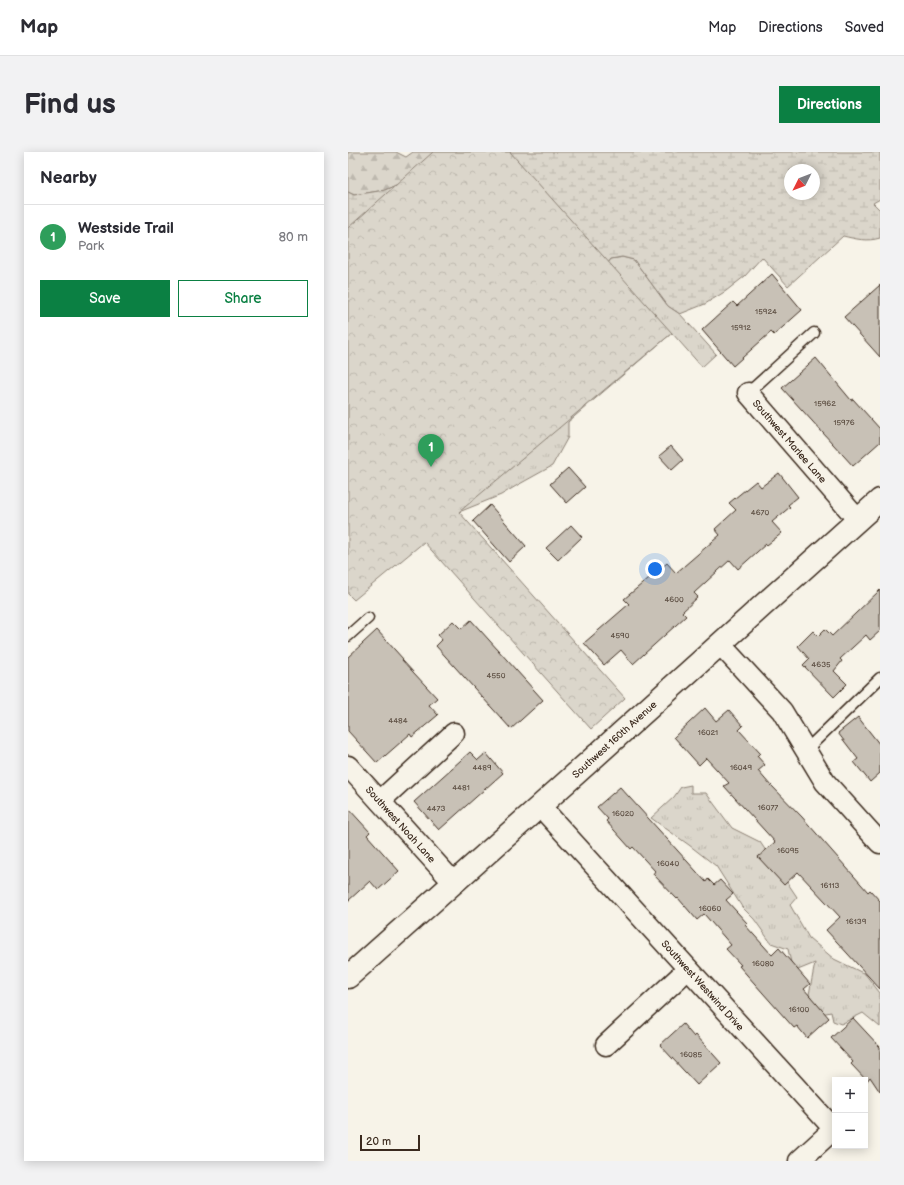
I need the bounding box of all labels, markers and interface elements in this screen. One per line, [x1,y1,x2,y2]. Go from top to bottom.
text: Map [20,16,58,39]
text: Map [708,19,736,36]
text: Directions [758,19,823,36]
text: Saved [845,19,884,36]
button: Directions [779,86,880,123]
text: Find us [24,88,116,121]
north arrow [784,164,820,200]
text: Nearby [40,168,97,188]
text: Westside Trail [78,219,174,238]
text: 1 [50,229,56,245]
text: 80 m [279,229,308,245]
text: Park [78,238,104,254]
button: Save [40,280,170,317]
button: Share [178,280,308,317]
house number: 15924 [755,307,777,316]
house number: 15912 [731,323,751,332]
street label: Southwest Marlee Lane [750,398,829,486]
house number: 15962 [814,399,836,408]
house number: 15976 [833,418,855,427]
pin: 1 [418,434,444,467]
house number: 4670 [751,508,769,517]
your location [645,559,665,579]
house number: 4600 [664,595,684,604]
house number: 4590 [611,631,630,640]
house number: 4635 [811,660,831,669]
house number: 4550 [487,671,506,680]
street label: Southwest 160th Avenue [570,699,660,781]
house number: 4484 [388,716,408,725]
house number: 16021 [698,728,718,737]
house number: 4489 [472,763,492,772]
house number: 16049 [730,763,752,772]
house number: 4481 [452,783,470,792]
street label: Southwest Noah Lane [363,784,438,865]
house number: 16077 [758,803,778,812]
house number: 4473 [427,804,445,813]
house number: 16020 [612,809,634,818]
house number: 16095 [777,846,799,855]
house number: 16040 [657,859,679,868]
house number: 16113 [820,881,840,890]
house number: 16060 [699,904,721,913]
house number: 16139 [846,917,867,926]
street label: Southwest Westwind Drive [658,938,746,1033]
house number: 16080 [752,959,774,968]
house number: 16100 [789,1005,810,1014]
house number: 16085 [680,1050,702,1059]
map controls [832,1077,868,1149]
button: + [832,1077,868,1113]
button: − [832,1113,868,1149]
scale bar [360,1133,420,1152]
text: 20 m [366,1135,391,1148]

